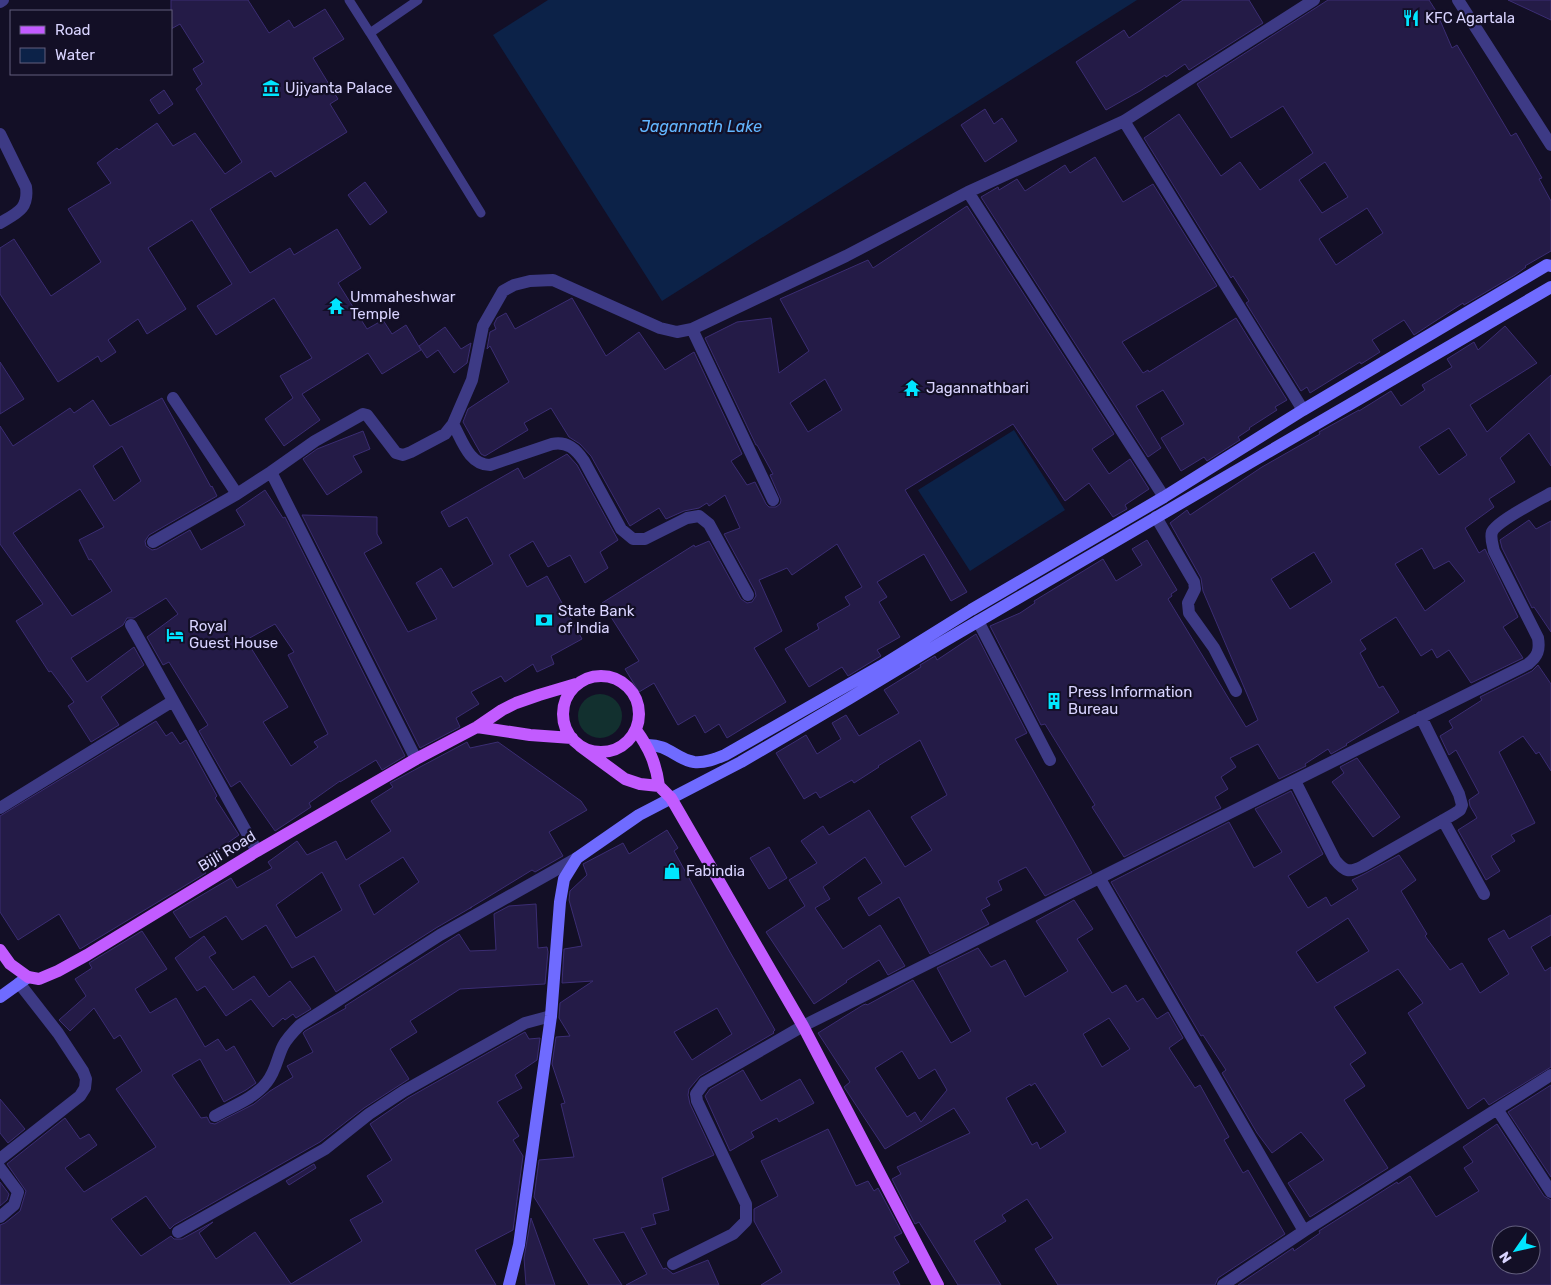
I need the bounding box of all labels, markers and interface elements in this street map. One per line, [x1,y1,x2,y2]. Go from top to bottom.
restaurant icon: KFC Agartala [1401,8,1421,28]
place label: KFC Agartala [1425,9,1515,27]
legend [10,10,172,75]
text: Road [55,21,91,39]
text: Water [55,46,95,64]
museum icon: Ujjyanta Palace [261,78,281,98]
place label: Ujjyanta Palace [285,79,393,97]
water label: Jagannath Lake [640,117,762,136]
place label: Ummaheshwar Temple [350,288,456,323]
temple icon: Ummaheshwar Temple [326,296,346,316]
temple icon: Jagannathbari [902,378,922,398]
place label: Jagannathbari [926,379,1029,397]
place label: State Bank of India [558,602,635,637]
bank icon: State Bank of India [534,610,554,630]
place label: Royal Guest House [189,617,278,652]
hotel icon: Royal Guest House [165,625,185,645]
place label: Press Information Bureau [1068,683,1192,718]
building icon: Press Information Bureau [1044,691,1064,711]
street label: Bijli Road [195,827,259,875]
shop icon: Fabindia [662,861,682,881]
place label: Fabindia [686,862,745,880]
north arrow [1491,1225,1541,1275]
text: N [1496,1248,1516,1266]

